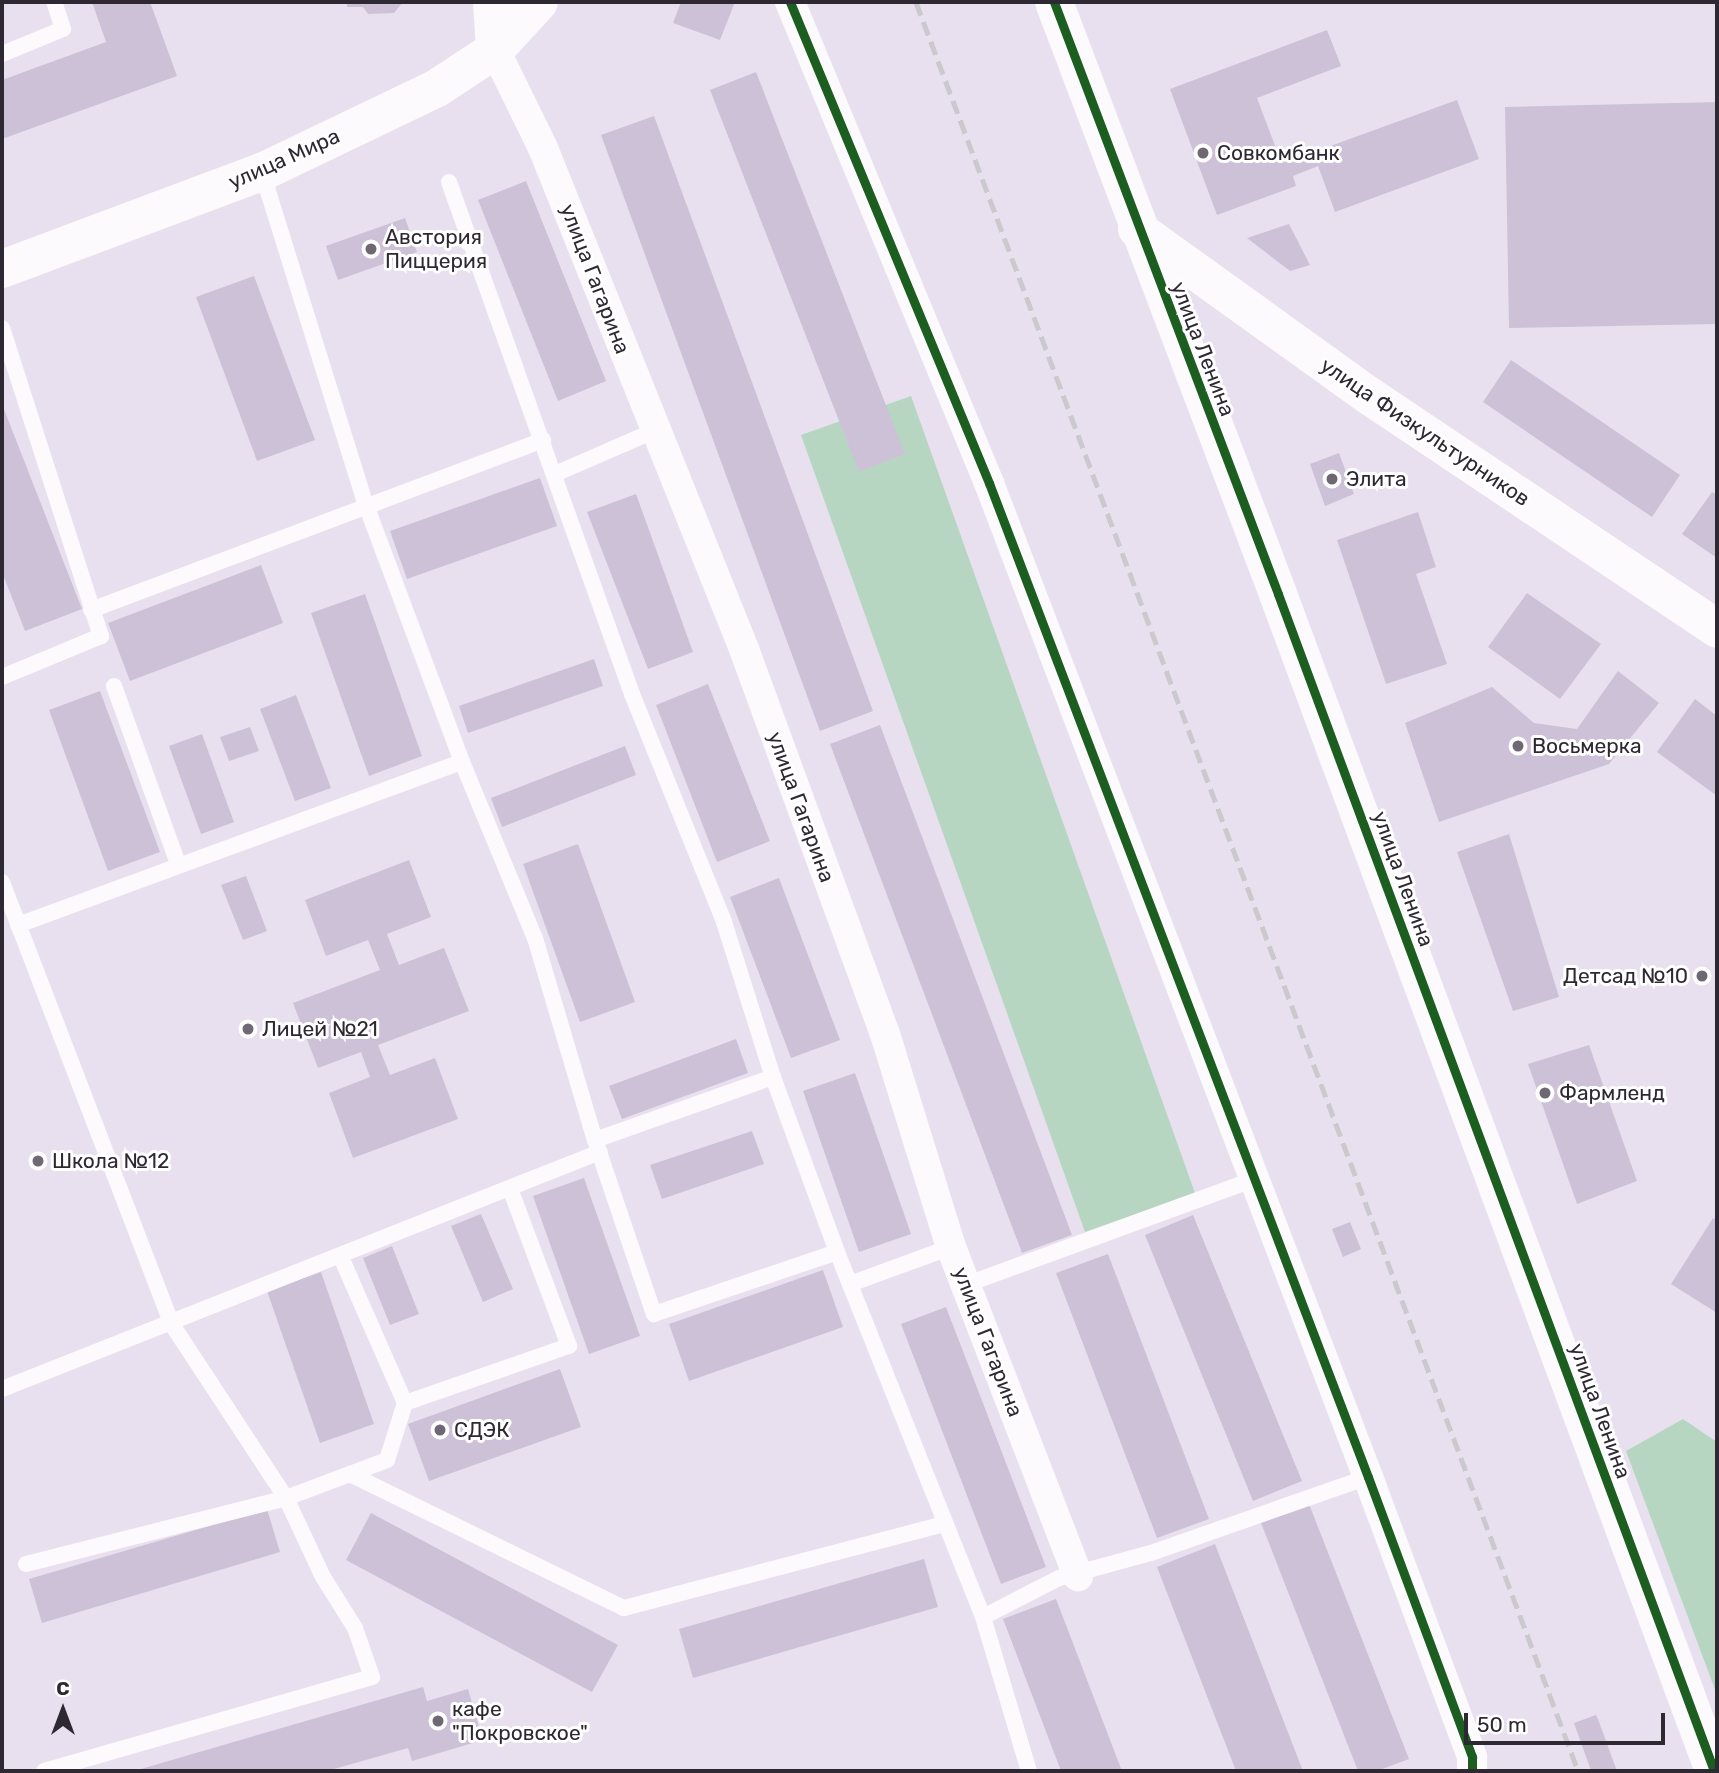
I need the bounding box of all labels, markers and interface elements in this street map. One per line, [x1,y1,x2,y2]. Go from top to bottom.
street label: улица Мира [224,123,344,195]
place label: Совкомбанк [1217,140,1340,166]
marker: Совкомбанк [1195,145,1211,161]
street label: улица Гагарина [555,201,635,357]
place label: Австория Пиццерия [385,224,487,274]
marker: Австория Пиццерия [363,241,379,257]
street label: улица Ленина [1166,278,1240,420]
street label: улица Физкультурников [1316,353,1534,511]
place label: Элита [1346,466,1406,492]
marker: Элита [1324,471,1340,487]
street label: улица Гагарина [762,728,840,886]
place label: Восьмерка [1532,733,1642,759]
marker: Восьмерка [1510,738,1526,754]
street label: улица Ленина [1367,808,1439,950]
place label: Детсад №10 [1563,963,1688,989]
marker: Детсад №10 [1694,968,1710,984]
place label: Лицей №21 [262,1016,378,1042]
marker: Лицей №21 [240,1021,256,1037]
place label: Фармленд [1559,1080,1665,1106]
marker: Фармленд [1537,1085,1553,1101]
place label: Школа №12 [52,1148,169,1174]
marker: Школа №12 [30,1153,46,1169]
street label: улица Гагарина [948,1264,1028,1420]
street label: улица Ленина [1564,1340,1636,1482]
place label: СДЭК [454,1417,510,1443]
marker: СДЭК [432,1422,448,1438]
north arrow [28,1675,98,1745]
text: С [56,1677,70,1700]
place label: кафе "Покровское" [452,1696,588,1746]
scale bar [1467,1700,1668,1744]
text: 50 m [1477,1712,1527,1737]
marker: кафе "Покровское" [430,1713,446,1729]

